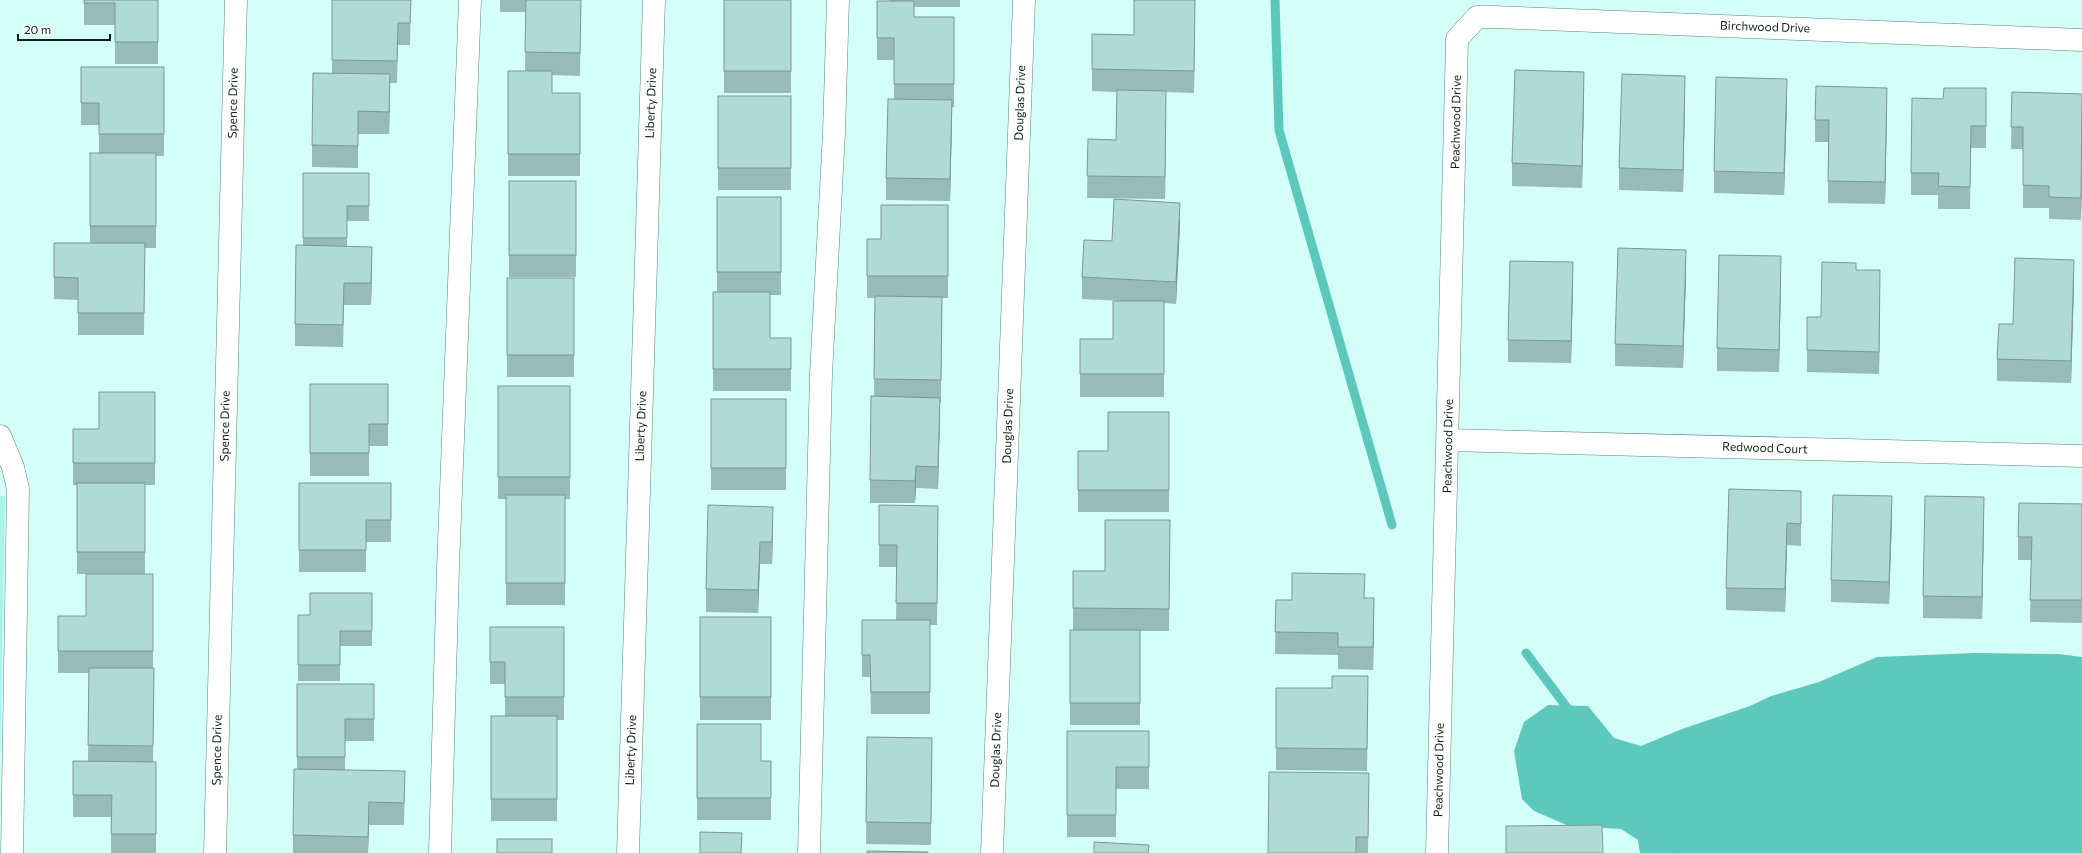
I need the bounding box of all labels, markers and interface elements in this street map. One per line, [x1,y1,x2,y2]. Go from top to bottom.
scale bar [18,16,110,42]
street label: Birchwood Drive [1720,17,1810,35]
text: 20 m [24,22,51,36]
street label: Douglas Drive [1011,65,1027,141]
street label: Spence Drive [224,67,240,139]
street label: Liberty Drive [642,67,658,138]
street label: Peachwood Drive [1447,75,1463,169]
street label: Douglas Drive [999,388,1015,464]
street label: Spence Drive [216,390,232,462]
street label: Liberty Drive [632,390,648,461]
street label: Peachwood Drive [1439,399,1455,493]
street label: Redwood Court [1722,439,1808,455]
street label: Douglas Drive [987,712,1003,788]
street label: Spence Drive [208,714,224,786]
street label: Liberty Drive [622,714,638,785]
street label: Peachwood Drive [1430,723,1446,817]

